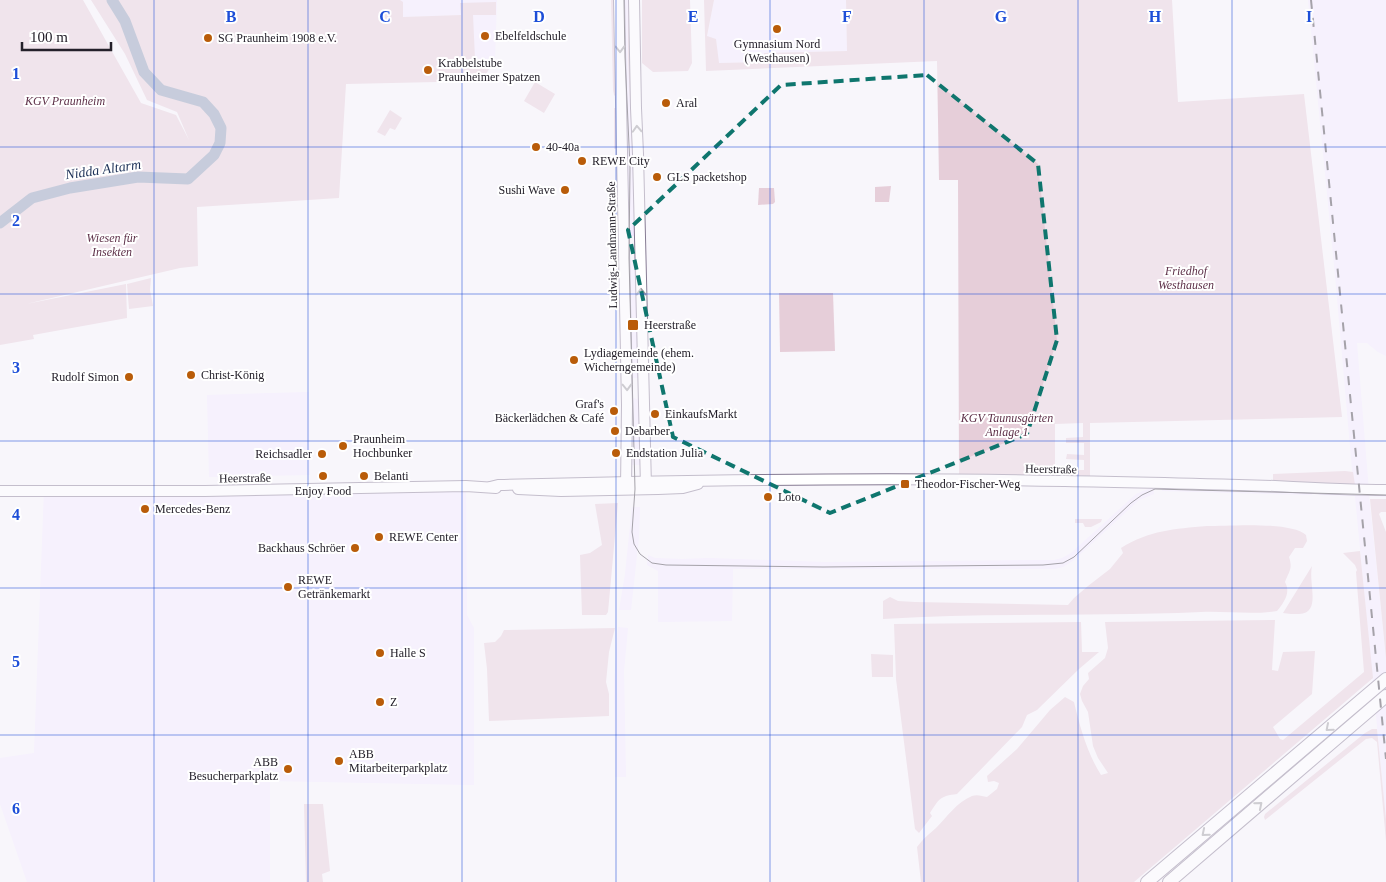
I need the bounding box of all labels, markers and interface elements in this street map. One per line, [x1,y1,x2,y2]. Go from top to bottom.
text: B [226,8,237,25]
text: C [379,8,391,25]
text: D [533,8,545,25]
text: E [688,8,698,25]
text: F [842,8,852,25]
text: G [995,8,1008,25]
text: H [1149,8,1162,25]
text: I [1306,8,1312,25]
scale bar [22,20,111,52]
marker: Gymnasium Nord (Westhausen) [771,23,783,35]
text: 100 m [30,29,68,45]
place label: Ebelfeldschule [495,29,566,43]
marker: Ebelfeldschule [479,30,491,42]
place label: SG Praunheim 1908 e.V. [218,31,337,45]
marker: SG Praunheim 1908 e.V. [202,32,214,44]
place label: Gymnasium Nord (Westhausen) [734,37,820,65]
one-way arrow [615,45,625,53]
place label: Krabbelstube Praunheimer Spatzen [438,56,540,84]
marker: Krabbelstube Praunheimer Spatzen [422,64,434,76]
text: 1 [12,65,20,82]
park label: KGV Praunheim [24,94,105,108]
place label: Aral [676,96,698,110]
marker: Aral [660,97,672,109]
one-way arrow [632,125,642,133]
place label: 40-40a [546,140,580,154]
marker: 40-40a [530,141,542,153]
place label: REWE City [592,154,650,168]
marker: REWE City [576,155,588,167]
water label: Nidda Altarm [63,157,142,182]
place label: GLS packetshop [667,170,747,184]
marker: GLS packetshop [651,171,663,183]
street label: Ludwig-Landmann-Straße [604,181,620,309]
place label: Sushi Wave [499,183,555,197]
marker: Sushi Wave [559,184,571,196]
text: 2 [12,212,20,229]
park label: Wiesen für Insekten [87,231,138,259]
park label: Friedhof Westhausen [1158,264,1214,292]
one-way arrow [636,287,647,295]
marker: Heerstraße [626,318,640,332]
place label: Heerstraße [644,318,696,332]
place label: Lydiagemeinde (ehem. Wicherngemeinde) [584,346,694,374]
marker: Lydiagemeinde (ehem. Wicherngemeinde) [568,354,580,366]
text: 3 [12,359,20,376]
place label: Christ-König [201,368,264,382]
marker: Christ-König [185,369,197,381]
place label: Rudolf Simon [51,370,119,384]
marker: Rudolf Simon [123,371,135,383]
one-way arrow [621,383,632,391]
place label: Graf's Bäckerlädchen & Café [495,397,604,425]
marker: Graf's Bäckerlädchen & Café [608,405,620,417]
place label: EinkaufsMarkt [665,407,738,421]
marker: EinkaufsMarkt [649,408,661,420]
park label: KGV Taunusgärten Anlage 1 [960,411,1053,439]
place label: Debarber [625,424,670,438]
marker: Debarber [609,425,621,437]
place label: Praunheim Hochbunker [353,432,412,460]
marker: Praunheim Hochbunker [337,440,349,452]
place label: Endstation Julia [626,446,704,460]
place label: Reichsadler [255,447,312,461]
marker: Endstation Julia [610,447,622,459]
marker: Reichsadler [316,448,328,460]
street label: Heerstraße [1025,462,1077,476]
place label: Belanti [374,469,409,483]
marker: Enjoy Food [317,470,329,482]
marker: Belanti [358,470,370,482]
street label: Heerstraße [219,471,271,485]
place label: Theodor-Fischer-Weg [915,477,1020,491]
marker: Theodor-Fischer-Weg [899,478,911,490]
place label: Enjoy Food [295,484,351,498]
place label: Loto [778,490,801,504]
marker: Loto [762,491,774,503]
place label: Mercedes-Benz [155,502,230,516]
marker: Mercedes-Benz [139,503,151,515]
text: 4 [12,506,20,523]
place label: REWE Center [389,530,458,544]
marker: REWE Center [373,531,385,543]
place label: Backhaus Schröer [258,541,345,555]
marker: Backhaus Schröer [349,542,361,554]
place label: REWE Getränkemarkt [298,573,371,601]
marker: REWE Getränkemarkt [282,581,294,593]
place label: Halle S [390,646,426,660]
marker: Halle S [374,647,386,659]
text: 5 [12,653,20,670]
place label: Z [390,695,397,709]
marker: Z [374,696,386,708]
one-way arrow [1325,722,1334,731]
place label: ABB Mitarbeiterparkplatz [349,747,448,775]
place label: ABB Besucherparkplatz [189,755,278,783]
marker: ABB Mitarbeiterparkplatz [333,755,345,767]
marker: ABB Besucherparkplatz [282,763,294,775]
text: 6 [12,800,20,817]
one-way arrow [1253,802,1262,810]
one-way arrow [1202,828,1211,836]

